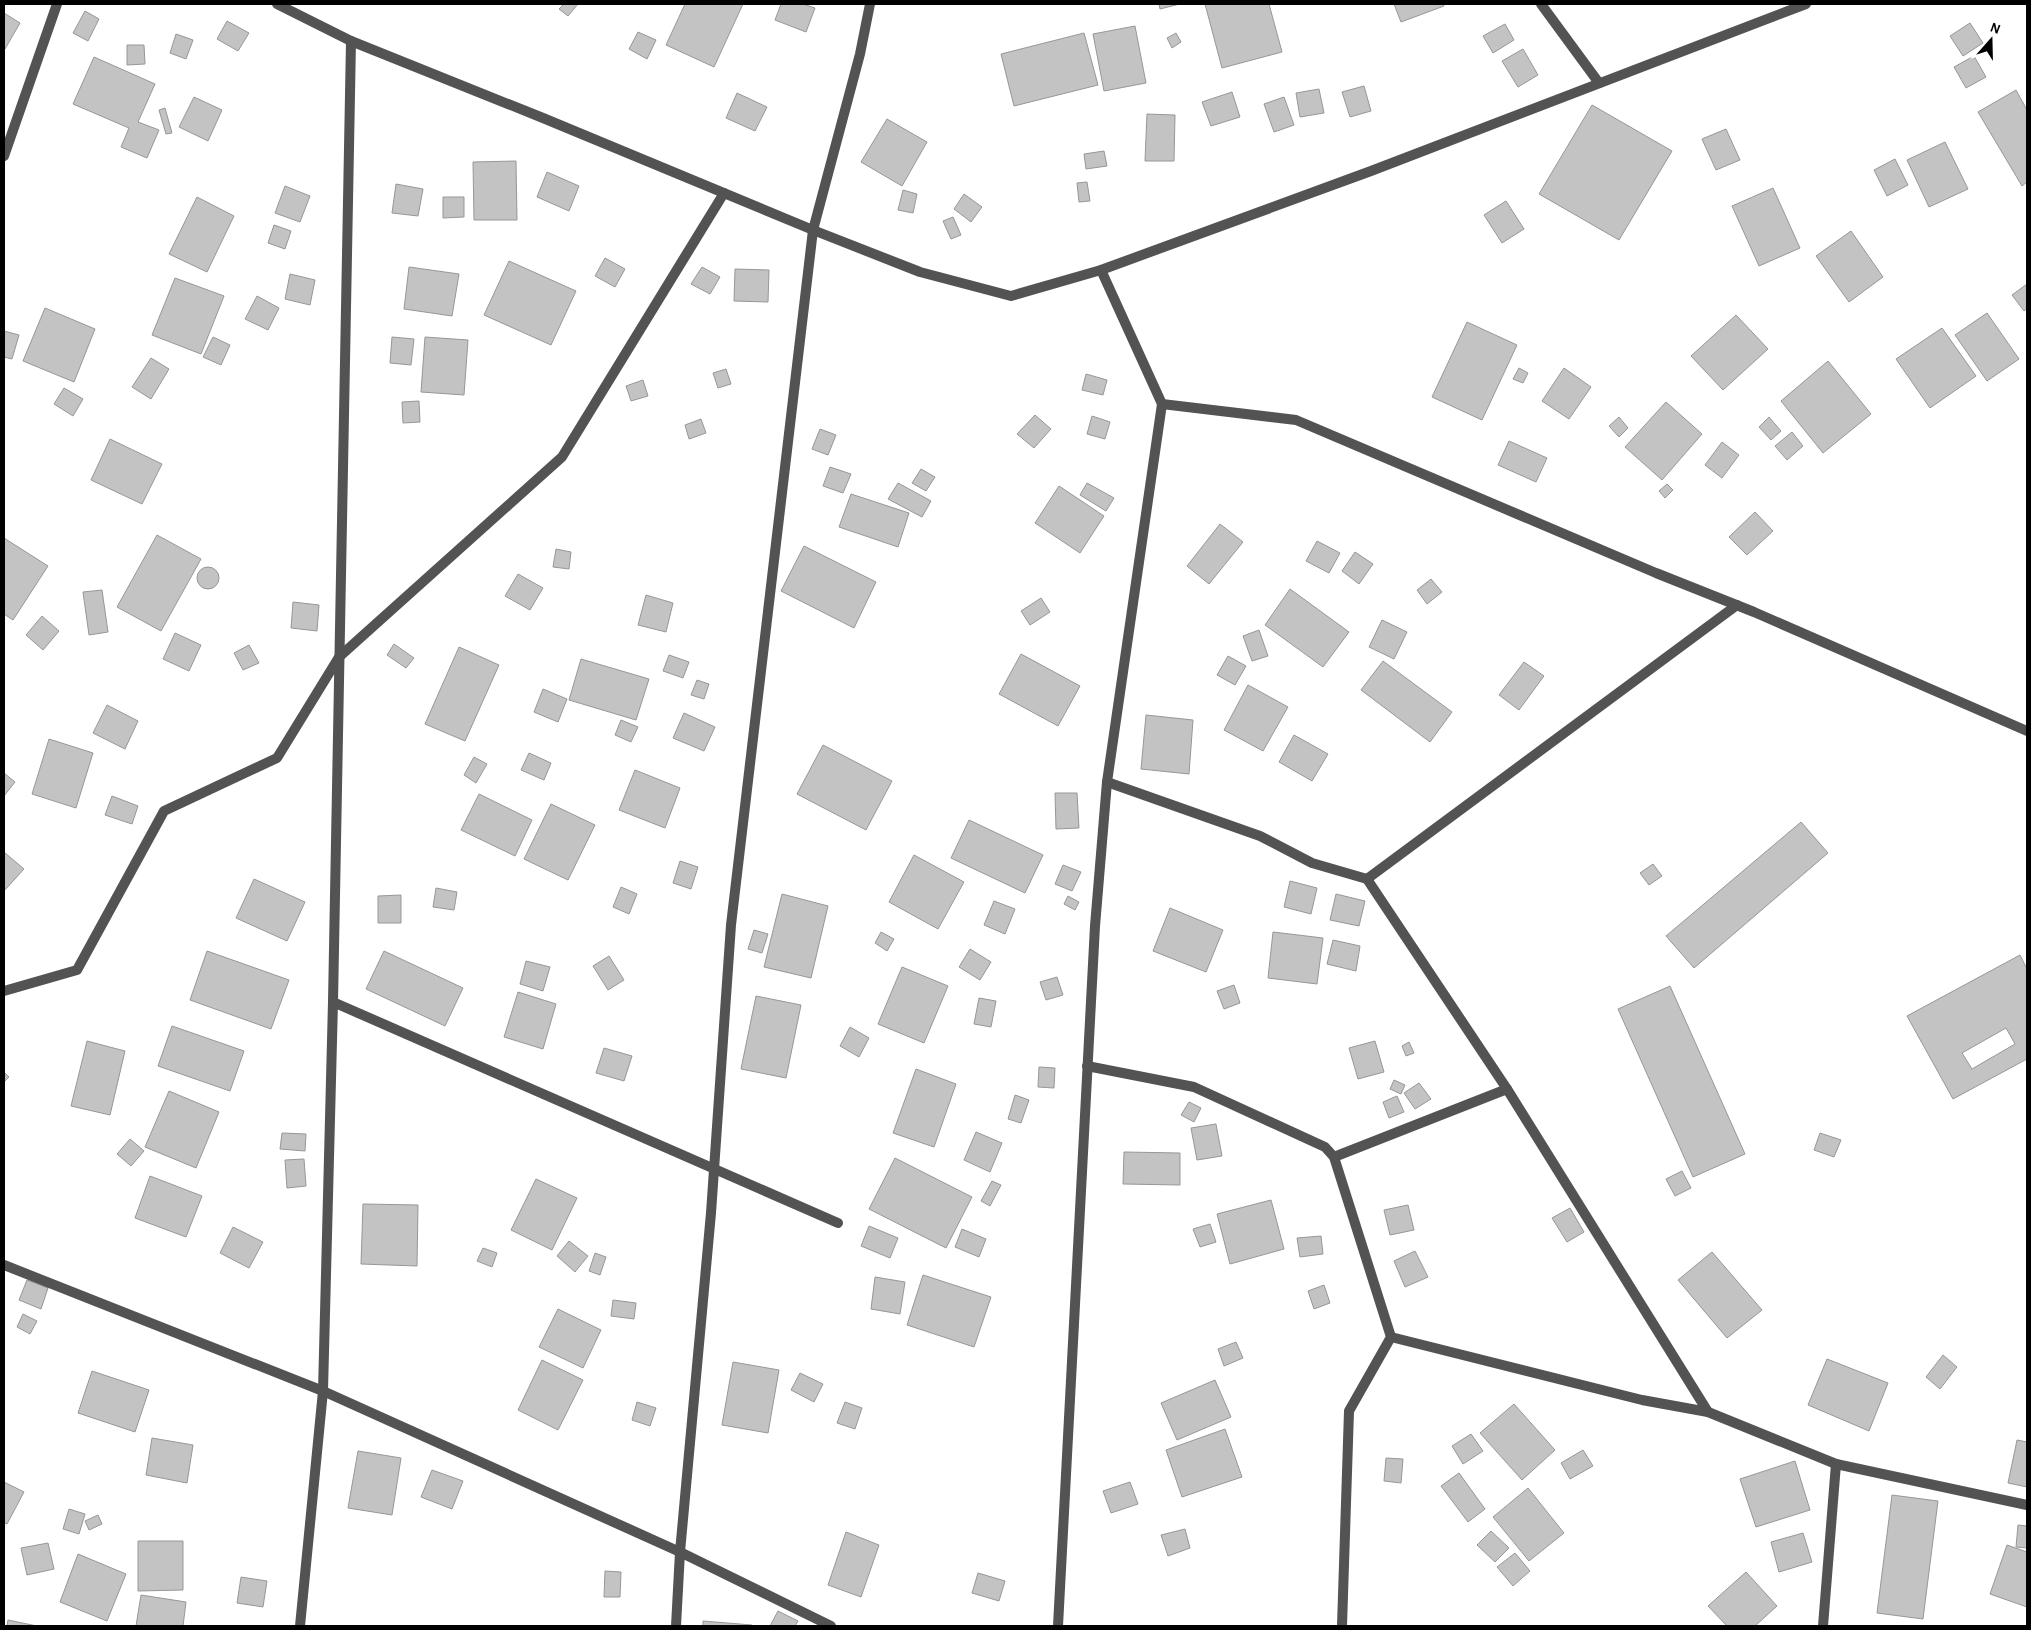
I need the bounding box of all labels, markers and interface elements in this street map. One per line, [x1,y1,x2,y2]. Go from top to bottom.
north arrow [1966,15,2016,65]
text: N [1988,20,2002,37]

